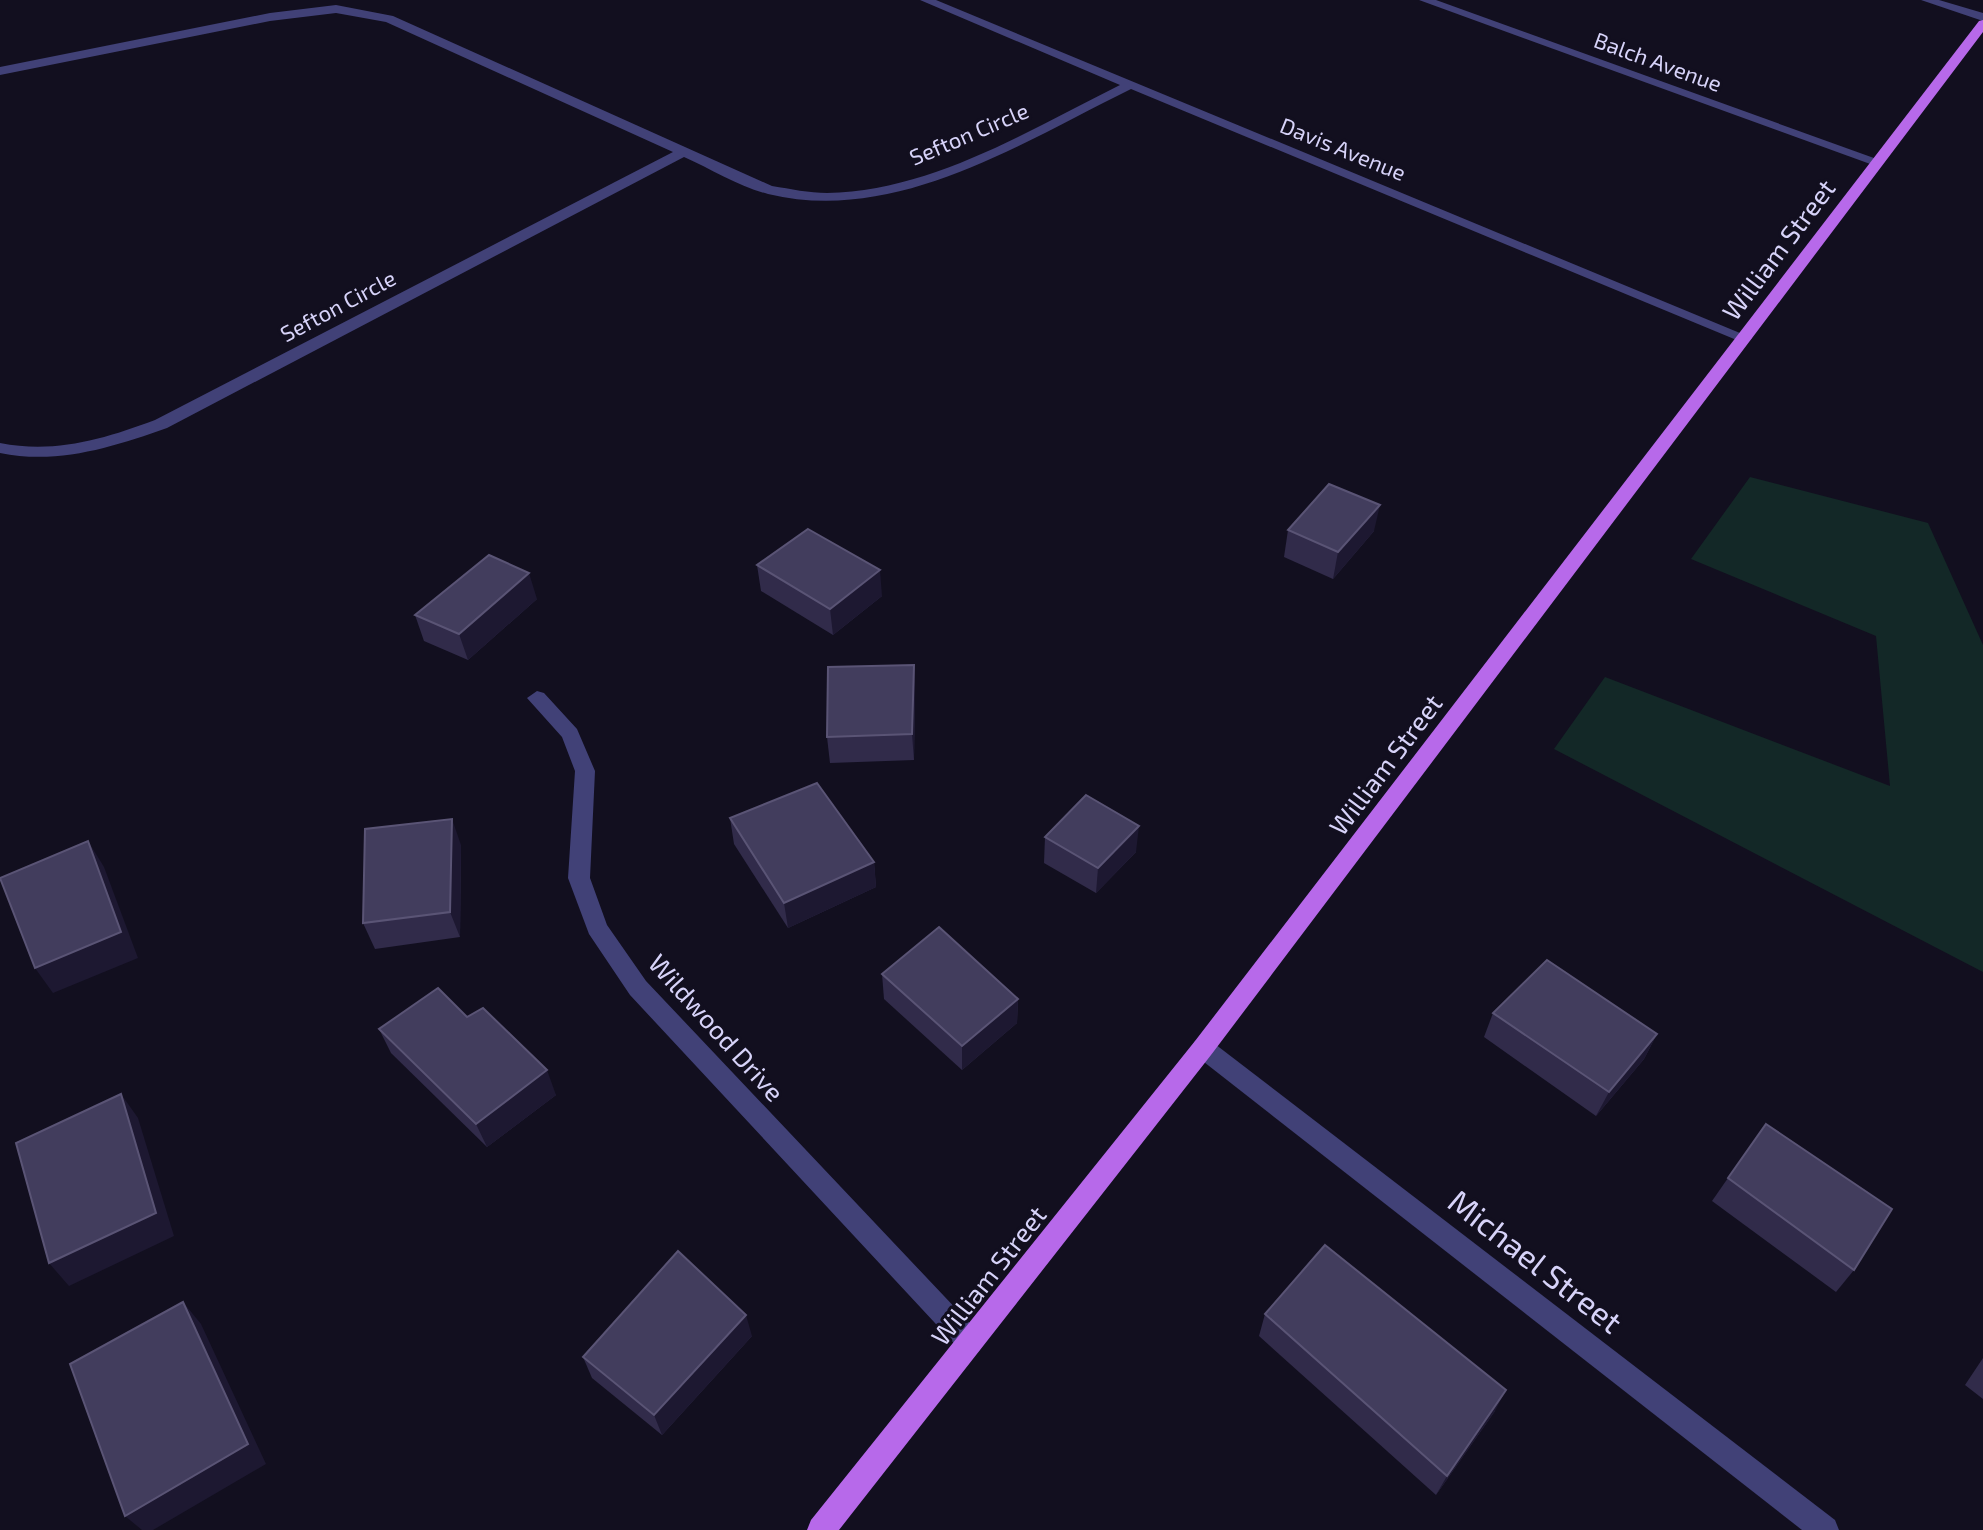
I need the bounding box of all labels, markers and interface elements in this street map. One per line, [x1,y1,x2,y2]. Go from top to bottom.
street label: Balch Avenue [1591,26,1726,96]
street label: Sefton Circle [905,96,1032,170]
street label: Davis Avenue [1277,111,1410,185]
street label: William Street [1715,173,1841,326]
street label: Sefton Circle [275,264,400,346]
street label: William Street [1322,688,1448,841]
street label: Wildwood Drive [643,947,791,1107]
street label: Michael Street [1442,1181,1631,1340]
street label: William Street [924,1199,1052,1351]

